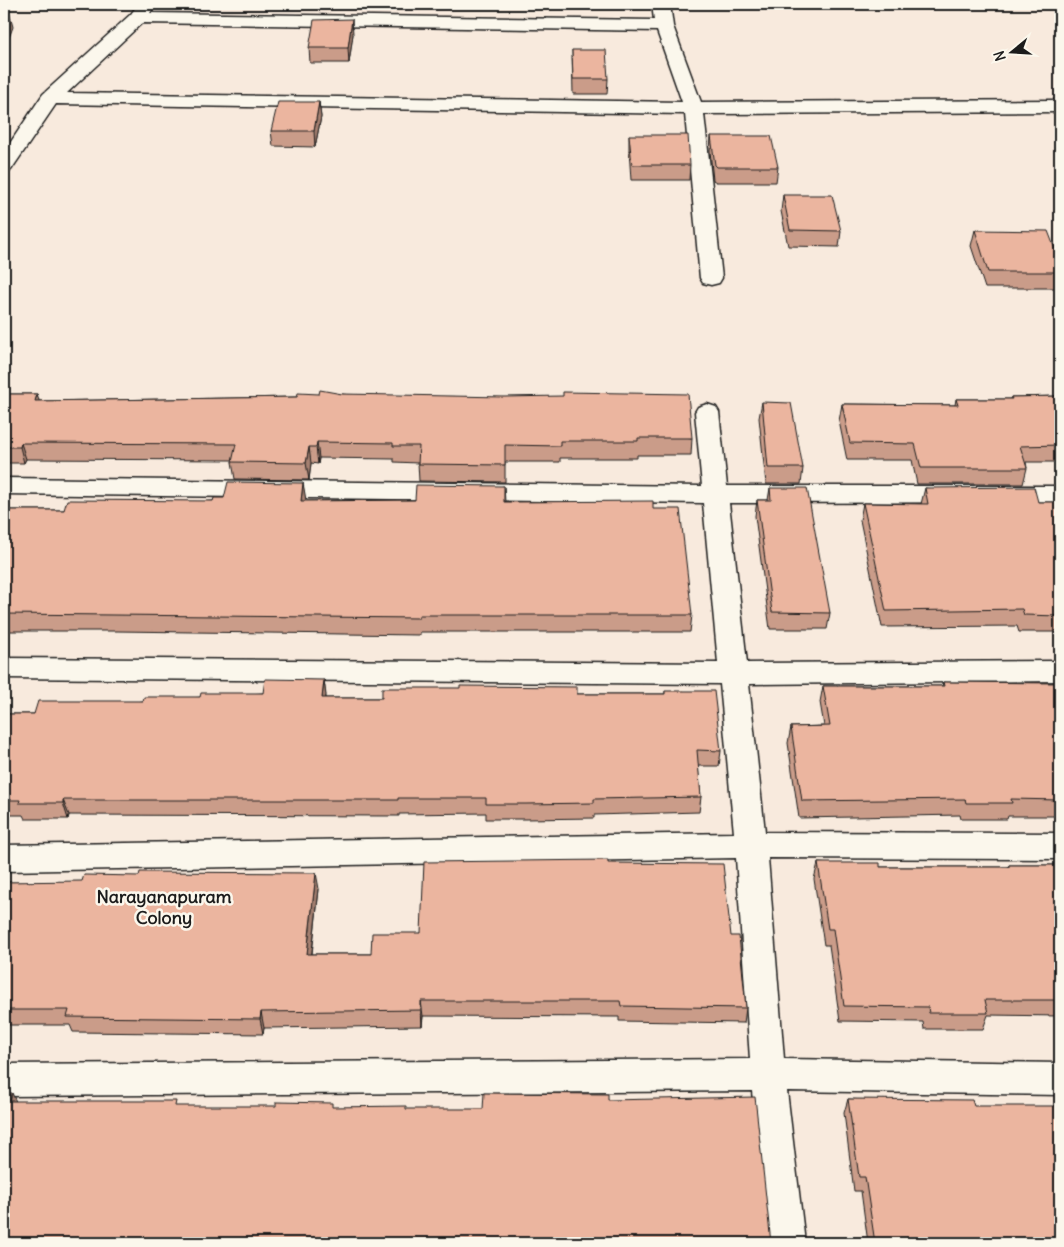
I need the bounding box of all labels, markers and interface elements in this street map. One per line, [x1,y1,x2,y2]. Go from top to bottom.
north arrow [986,28,1036,78]
text: N [990,49,1010,63]
district label: Narayanapuram Colony [96,885,232,929]

